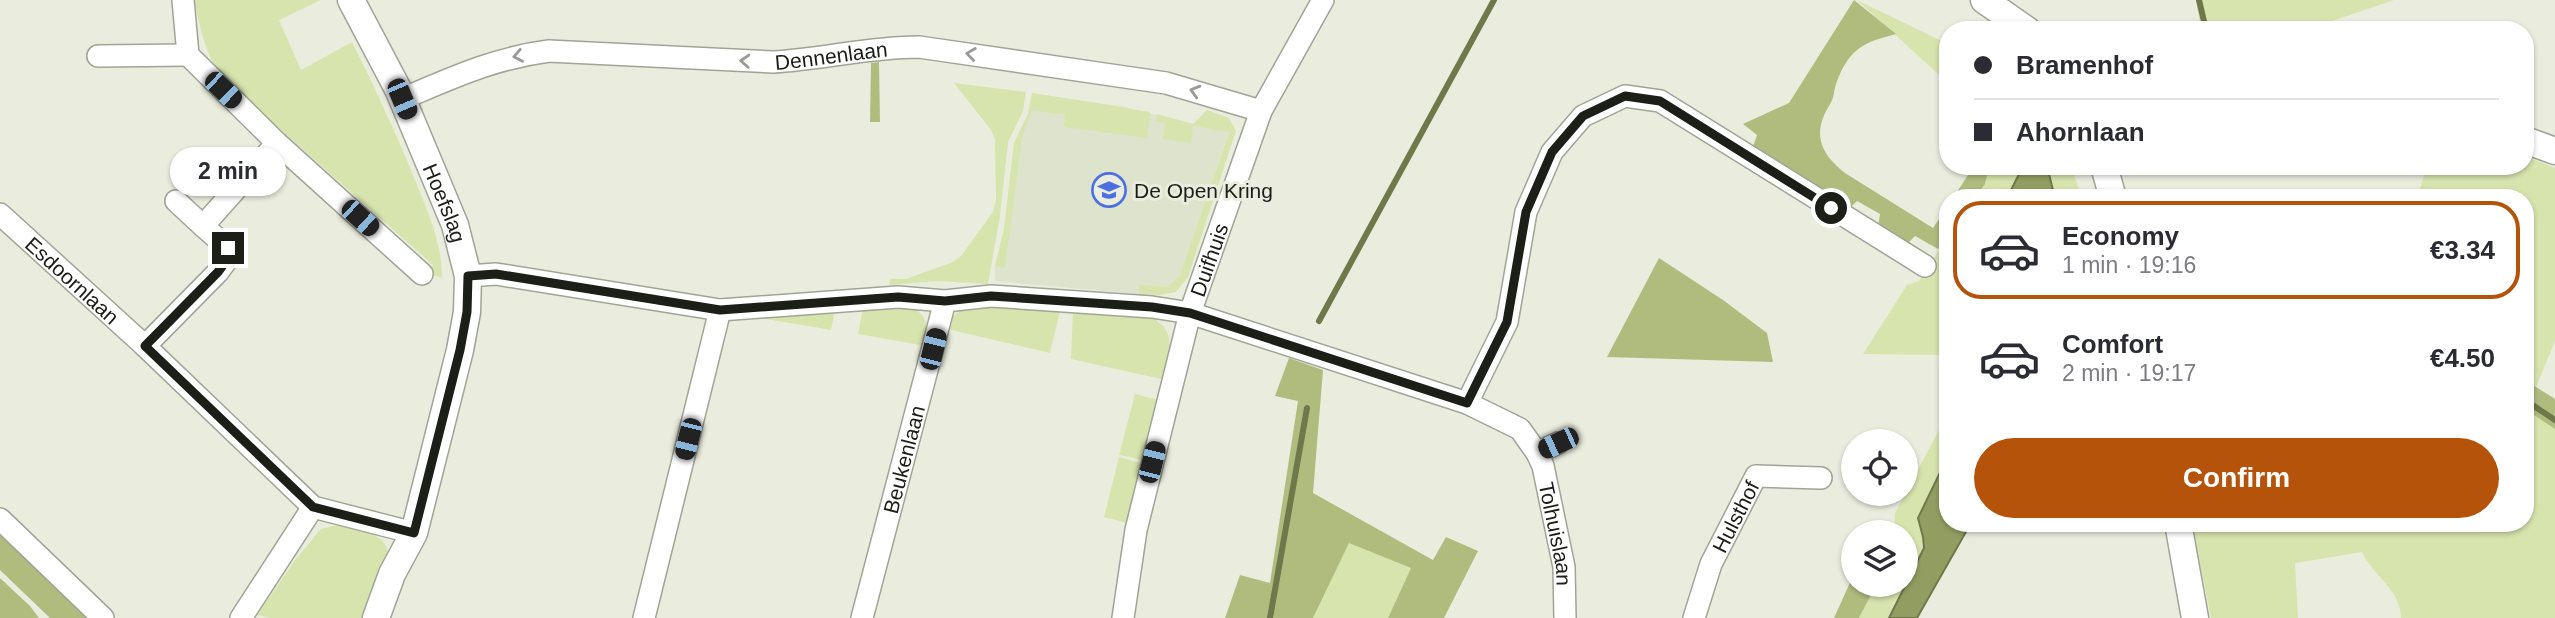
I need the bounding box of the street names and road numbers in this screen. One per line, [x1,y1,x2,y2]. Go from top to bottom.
street label: Dennenlaan [774,37,889,73]
street label: Hoefslag [419,160,470,245]
street label: Duifhuis [1185,220,1232,299]
street label: Esdoornlaan [21,232,124,328]
street label: Beukenlaan [878,403,929,516]
street label: Hulsthof [1708,477,1763,556]
street label: Tolhuislaan [1535,480,1576,586]

